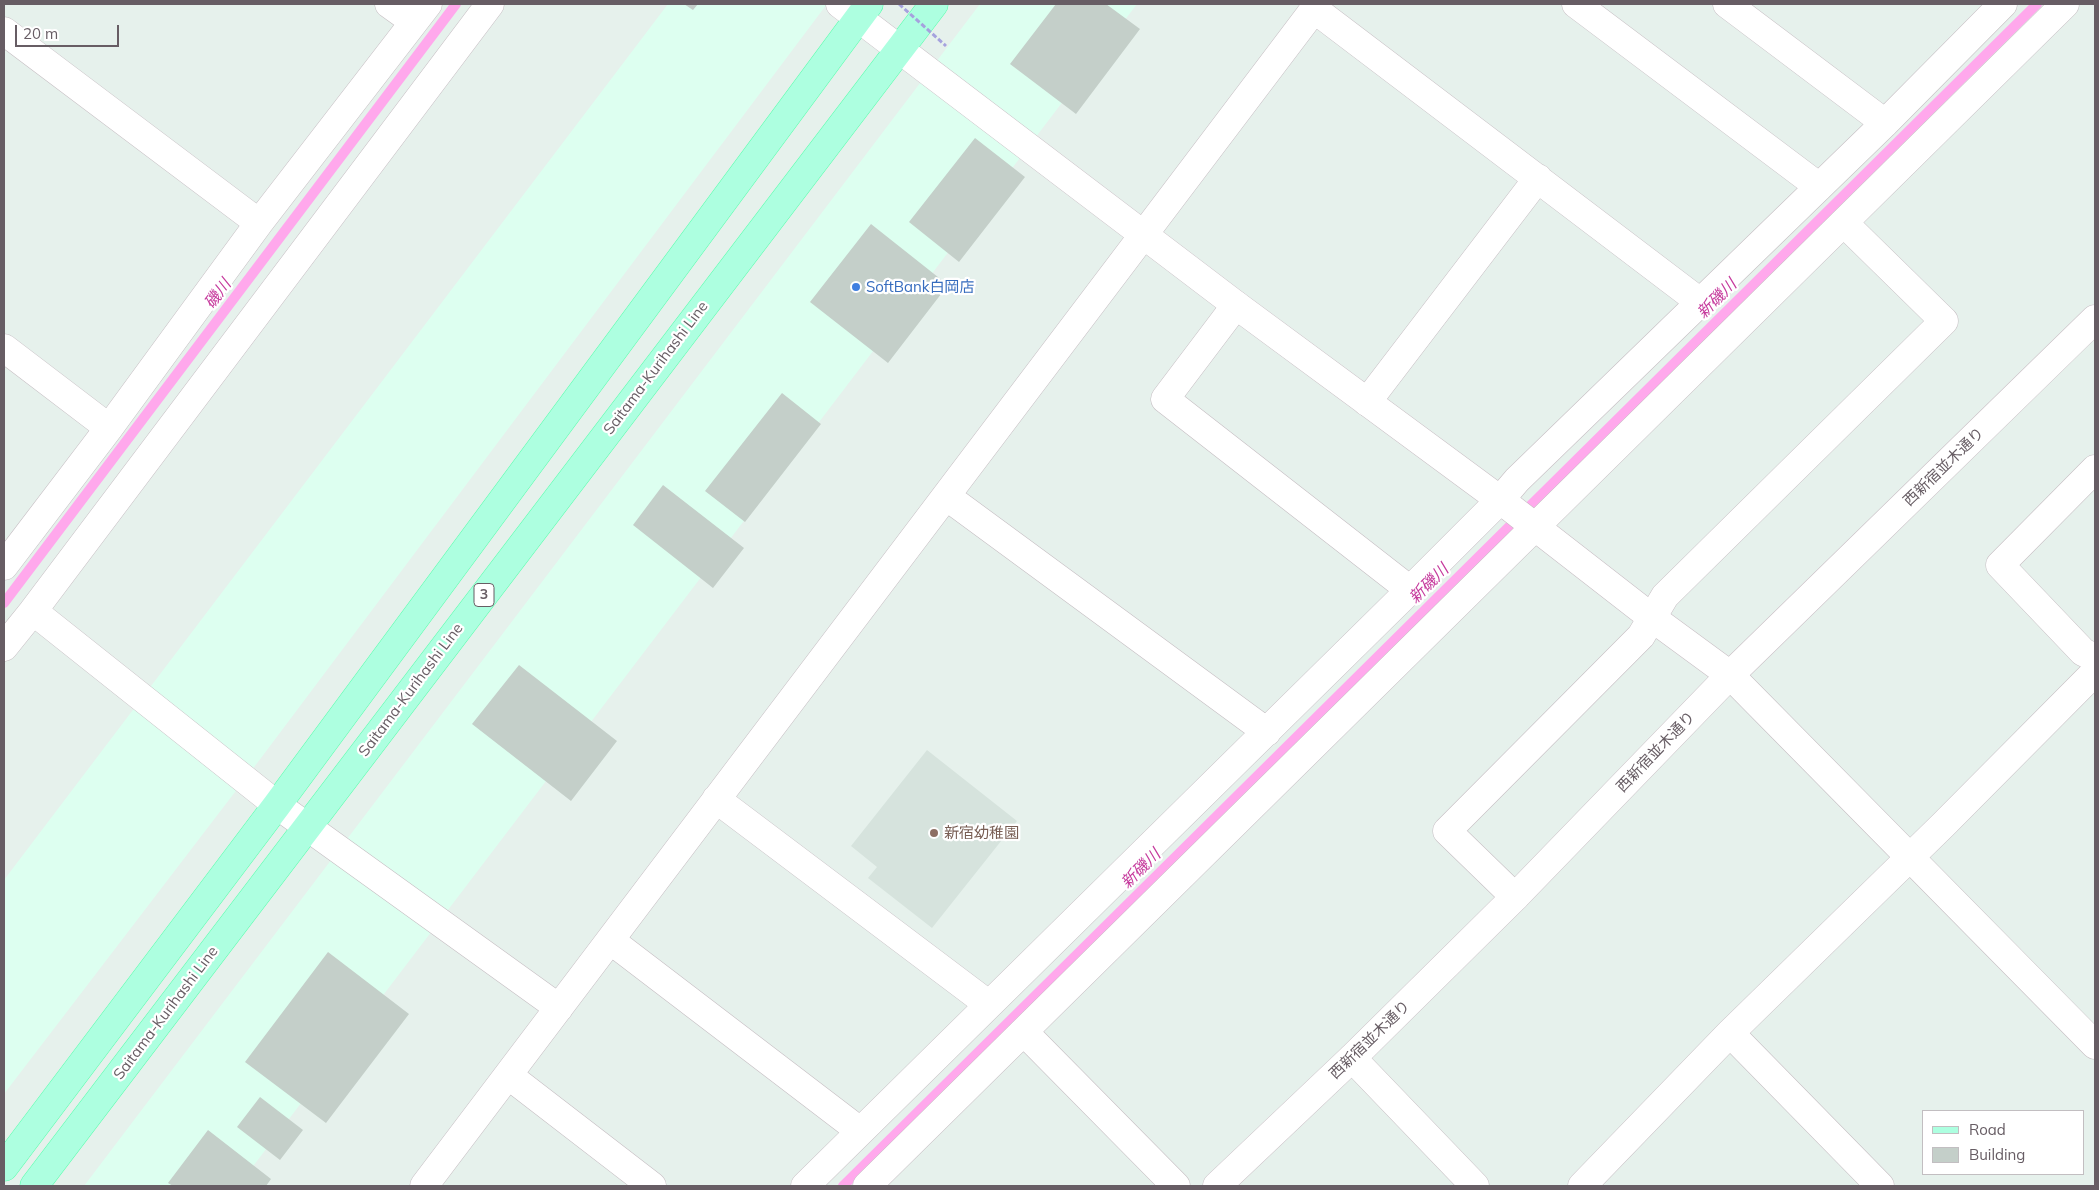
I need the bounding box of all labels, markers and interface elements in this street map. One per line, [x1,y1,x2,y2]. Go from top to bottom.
scale bar [18,15,121,47]
text: 20 m [23,24,58,43]
water label: 磯川 [201,275,235,313]
water label: 新磯川 [1693,275,1741,323]
place label: SoftBank白岡店 [866,278,975,296]
marker: SoftBank白岡店 [850,281,862,293]
street label: Saitama-Kurihashi Line [600,298,712,438]
street label: 西新宿並木通り [1900,424,1988,510]
water label: 新磯川 [1405,560,1453,608]
road number: 3 [474,584,494,606]
street label: Saitama-Kurihashi Line [355,620,467,760]
street label: 西新宿並木通り [1613,708,1699,796]
place label: 新宿幼稚園 [944,824,1019,842]
marker: 新宿幼稚園 [928,827,940,839]
water label: 新磯川 [1117,845,1165,893]
street label: Saitama-Kurihashi Line [110,943,222,1083]
street label: 西新宿並木通り [1326,997,1414,1083]
legend [1922,1110,2084,1175]
text: Road [1969,1120,2006,1139]
text: Building [1969,1145,2025,1164]

